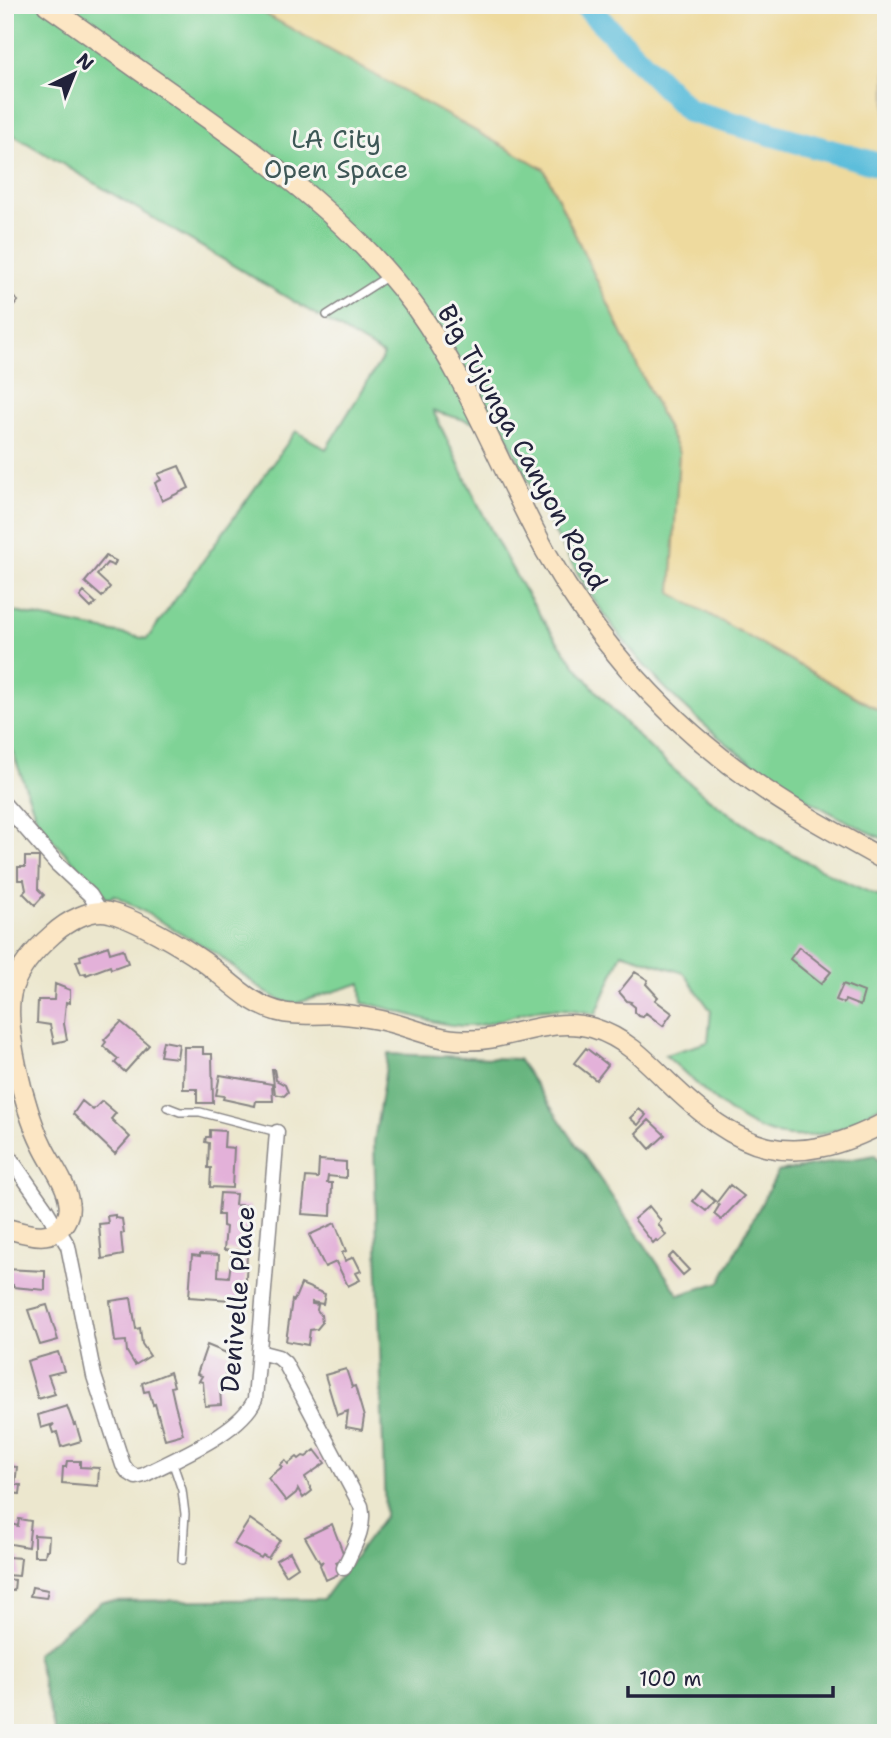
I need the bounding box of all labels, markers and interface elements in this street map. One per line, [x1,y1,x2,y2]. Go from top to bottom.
north arrow [38,38,108,108]
text: N [71,48,99,76]
park label: LA City Open Space [264,121,408,186]
street label: Big Tujunga Canyon Road [430,298,616,596]
street label: Denivelle Place [211,1204,263,1394]
scale bar [628,1654,833,1698]
text: 100 m [639,1665,702,1693]

